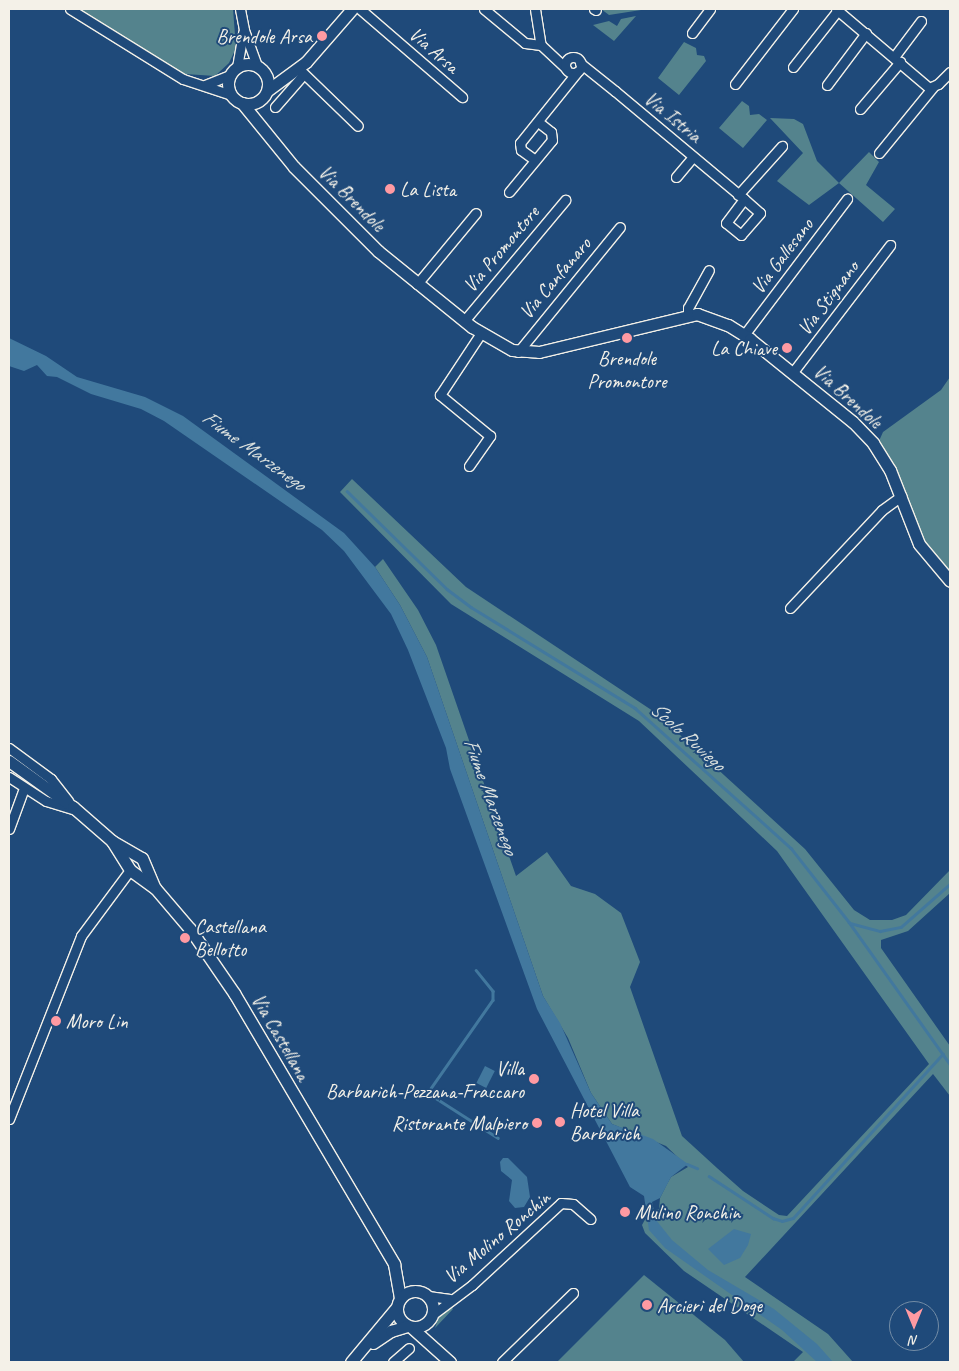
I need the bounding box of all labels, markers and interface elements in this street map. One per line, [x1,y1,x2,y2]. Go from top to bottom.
street label: Via Arsa [404,22,464,78]
place label: Brendole Arsa [217,24,312,48]
marker: Brendole Arsa [316,30,328,42]
street label: Via Istria [640,86,706,148]
street label: Via Brendole [314,160,390,236]
place label: La Lista [400,177,456,201]
marker: La Lista [384,183,396,195]
street label: Via Promontore [458,201,544,297]
street label: Via Gallesano [746,213,818,299]
street label: Via Canfanaro [514,232,596,324]
street label: Via Stignano [792,256,864,340]
marker: Brendole Promontore [621,332,633,344]
place label: La Chiave [711,336,777,360]
marker: La Chiave [781,342,793,354]
place label: Brendole Promontore [587,346,667,393]
street label: Via Brendole [809,359,887,433]
water label: Fiume Marzenego [197,404,311,496]
water label: Scolo Ruviego [646,696,730,776]
water label: Fiume Marzenego [458,735,524,857]
place label: Castellana Bellotto [195,914,266,961]
marker: Castellana Bellotto [179,932,191,944]
street label: Via Castellana [246,989,316,1085]
place label: Moro Lin [66,1009,128,1033]
marker: Moro Lin [50,1015,62,1027]
place label: Villa Barbarich-Pezzana-Fraccaro [326,1056,524,1103]
marker: Villa Barbarich-Pezzana-Fraccaro [528,1073,540,1085]
place label: Hotel Villa Barbarich [570,1098,640,1145]
place label: Ristorante Malpiero [391,1111,527,1135]
marker: Hotel Villa Barbarich [554,1116,566,1128]
marker: Ristorante Malpiero [531,1117,543,1129]
street label: Via Molino Ronchin [439,1186,555,1288]
place label: Mulino Ronchin [635,1200,740,1224]
marker: Mulino Ronchin [619,1206,631,1218]
place label: Arcieri del Doge [657,1293,762,1317]
marker: Arcieri del Doge [641,1299,653,1311]
north arrow [889,1301,939,1351]
text: N [910,1332,918,1349]

